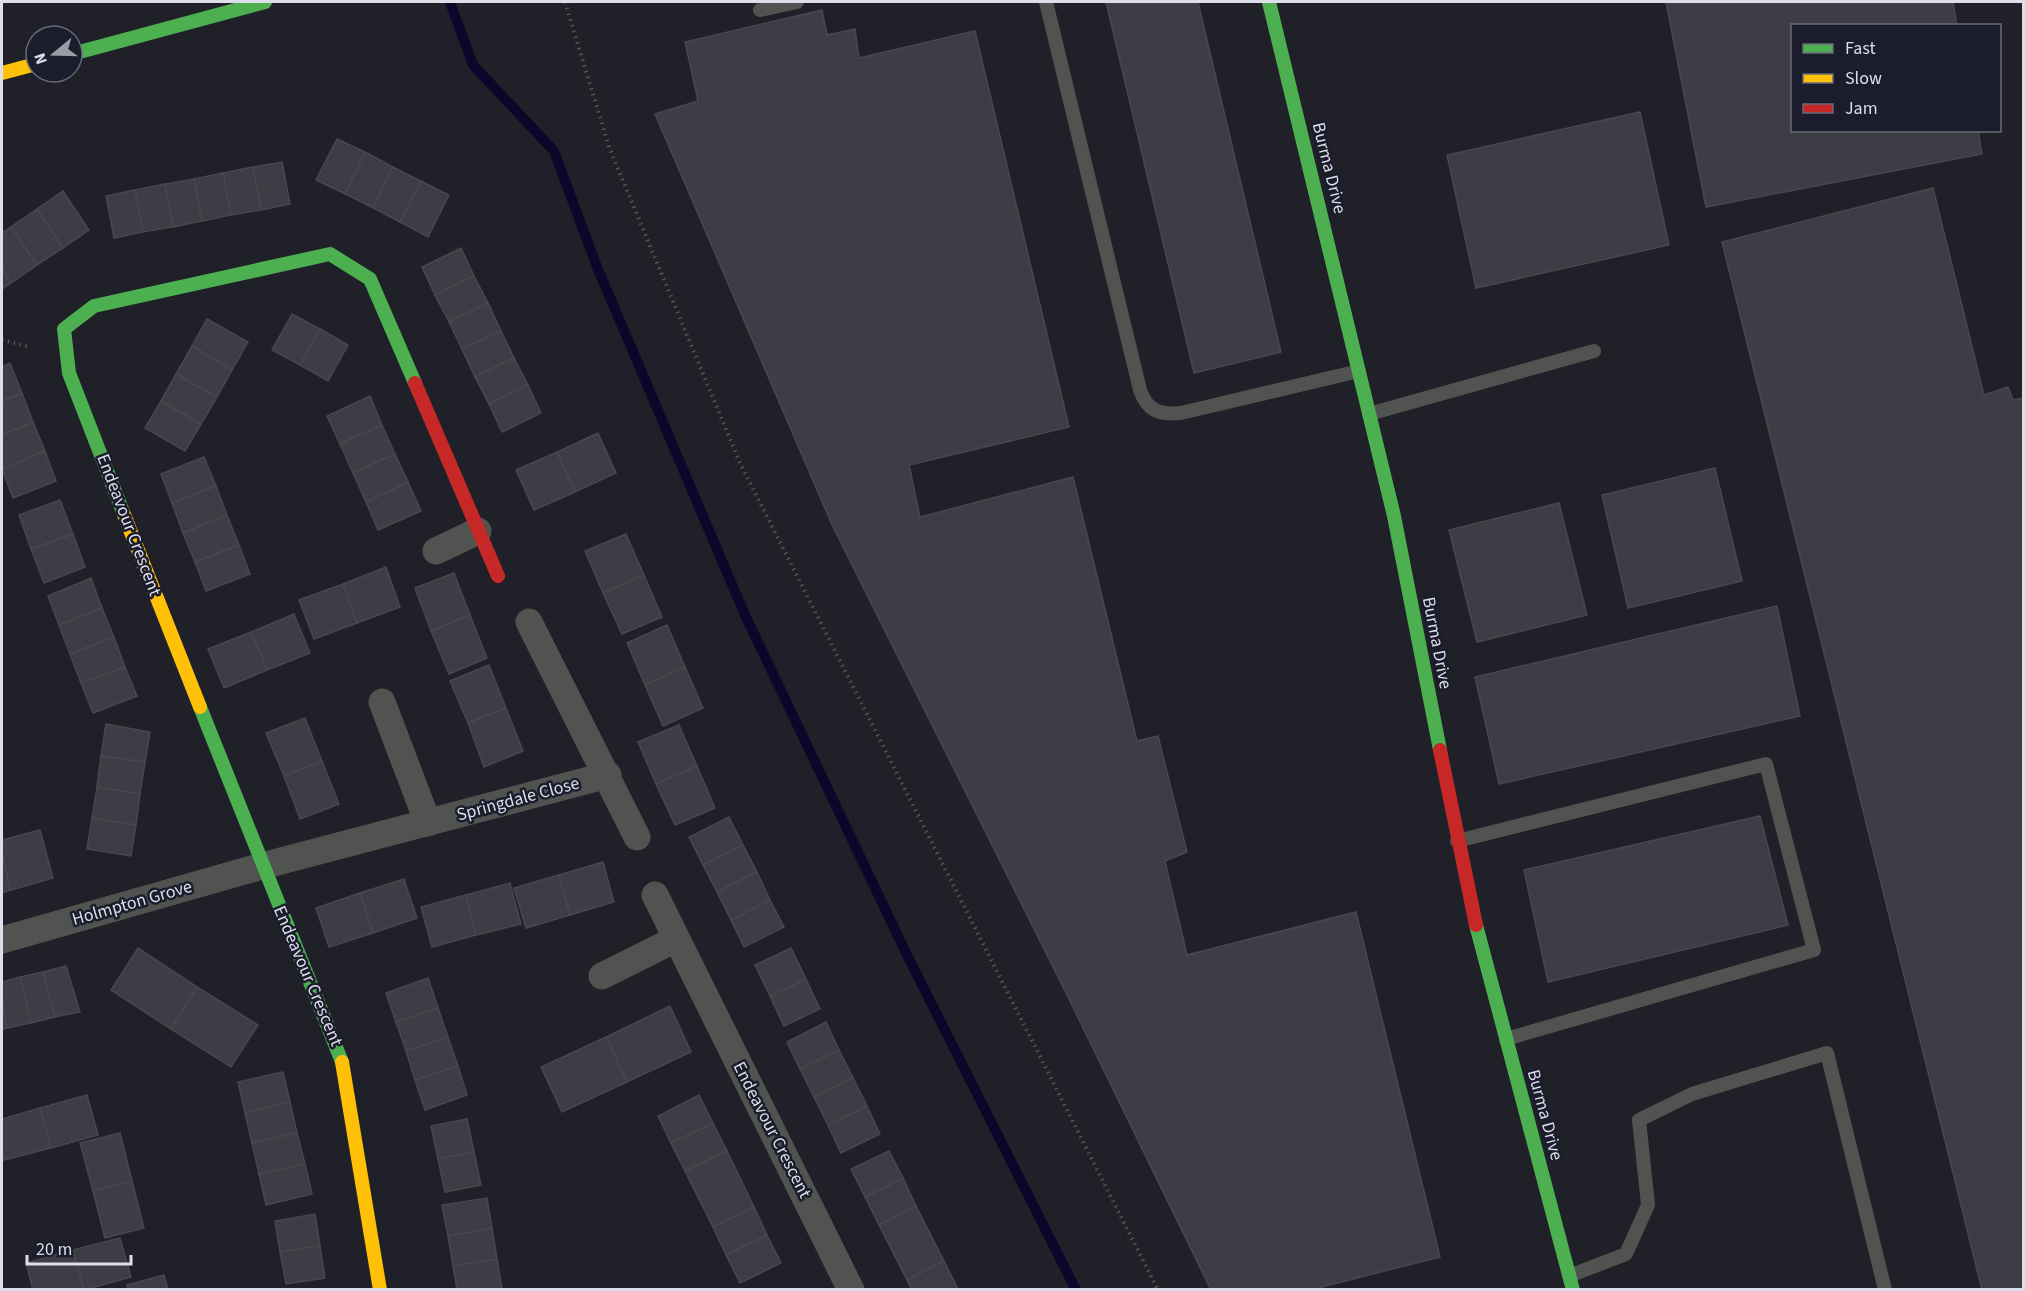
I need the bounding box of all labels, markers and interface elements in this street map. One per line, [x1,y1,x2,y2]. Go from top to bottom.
north arrow [24,24,84,84]
legend [1791,24,2001,132]
text: Fast [1845,36,1876,61]
text: N [29,50,53,67]
text: Slow [1845,66,1882,91]
text: Jam [1845,96,1878,121]
street label: Burma Drive [1306,120,1352,216]
street label: Endeavour Crescent [90,450,168,600]
street label: Burma Drive [1416,595,1458,691]
street label: Springdale Close [454,771,582,827]
street label: Holmpton Grove [69,874,195,932]
street label: Endeavour Crescent [267,902,349,1050]
street label: Endeavour Crescent [727,1057,817,1203]
street label: Burma Drive [1521,1067,1569,1163]
scale bar [27,1228,130,1266]
text: 20 m [36,1237,72,1262]

